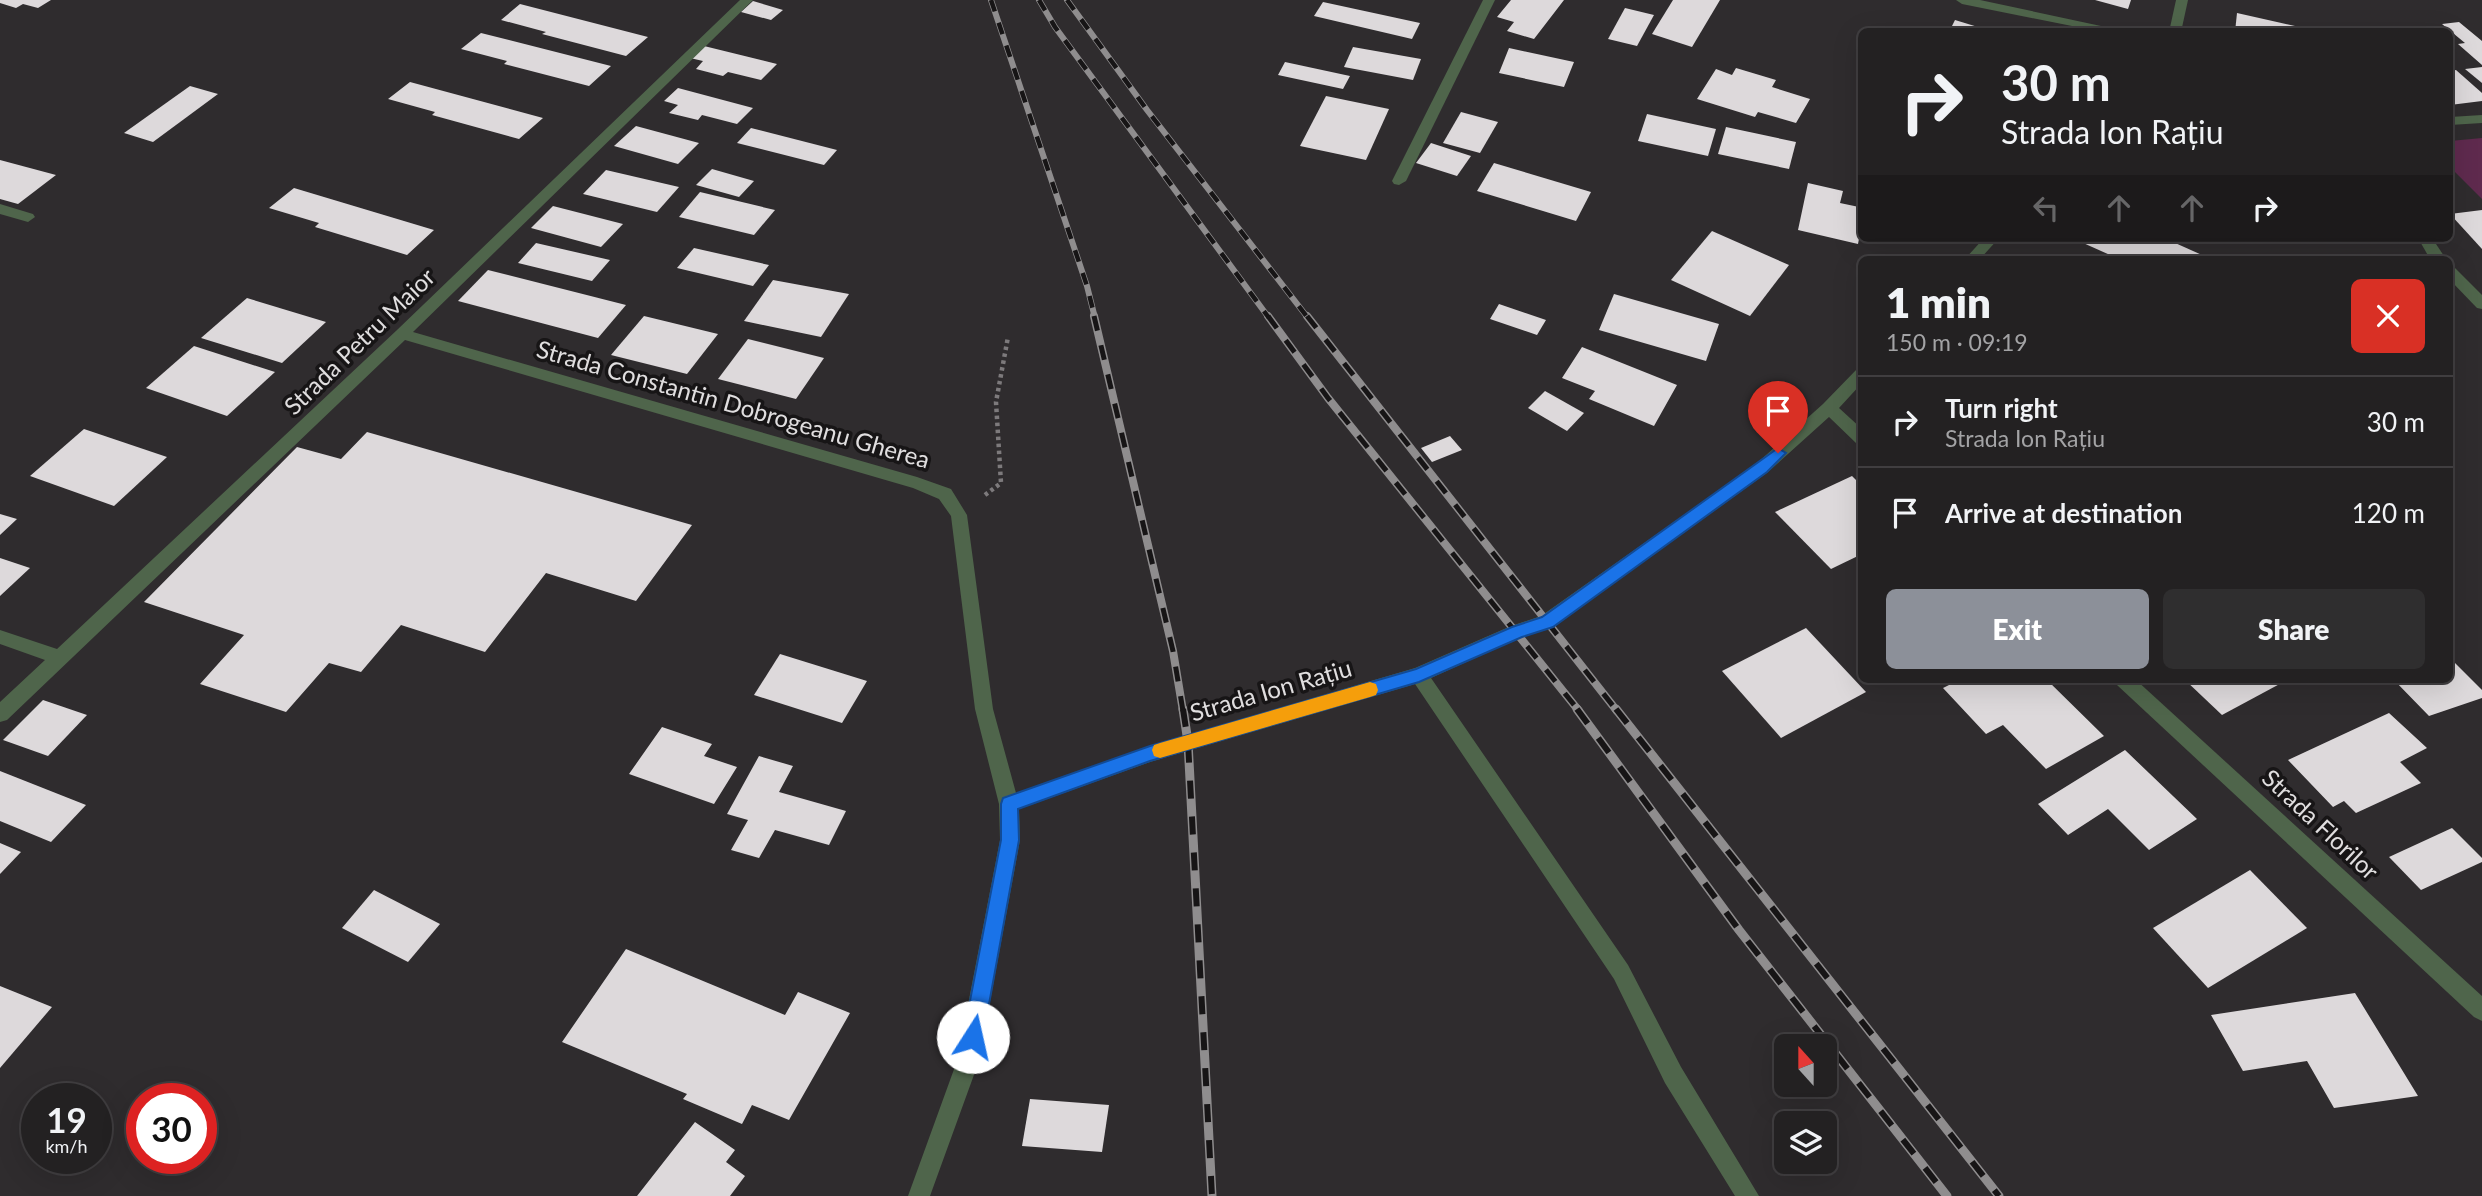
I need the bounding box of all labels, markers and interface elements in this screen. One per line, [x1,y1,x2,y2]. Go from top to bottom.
text: 30 m [2001,53,2111,111]
icon: right [1886,56,1977,147]
text: Strada Ion Rațiu [2001,112,2224,151]
icon: left [2027,189,2065,227]
icon: ahead [2100,189,2138,227]
icon: ahead [2173,189,2211,227]
icon: right [2246,189,2284,227]
street label: Strada Petru Maior [278,261,441,420]
text: 1 min [1886,277,1991,327]
button: close [2351,279,2425,353]
text: 150 m · 09:19 [1886,328,2028,356]
street label: Strada Constantin Dobrogeanu Gherea [534,333,933,474]
pin [1748,381,1808,453]
icon: arrive [1759,392,1797,430]
text: Turn right [1945,392,2058,424]
icon: right [1886,403,1924,441]
text: 30 m [2367,406,2425,438]
text: Strada Ion Rațiu [1945,424,2105,452]
icon: arrive [1886,494,1924,532]
text: Arrive at destination [1945,497,2182,529]
text: 120 m [2352,497,2425,529]
button: Exit [1886,589,2149,669]
button: Share [2163,589,2425,669]
street label: Strada Ion Rațiu [1186,653,1355,727]
street label: Strada Florilor [2257,763,2385,885]
position arrow [936,1000,1010,1074]
north arrow [1774,1034,1838,1097]
map controls [1774,1034,1837,1174]
speed limit sign: 30 [126,1083,217,1174]
text: 19 [46,1098,87,1140]
button: layers [1774,1111,1837,1174]
text: km/h [45,1135,88,1157]

